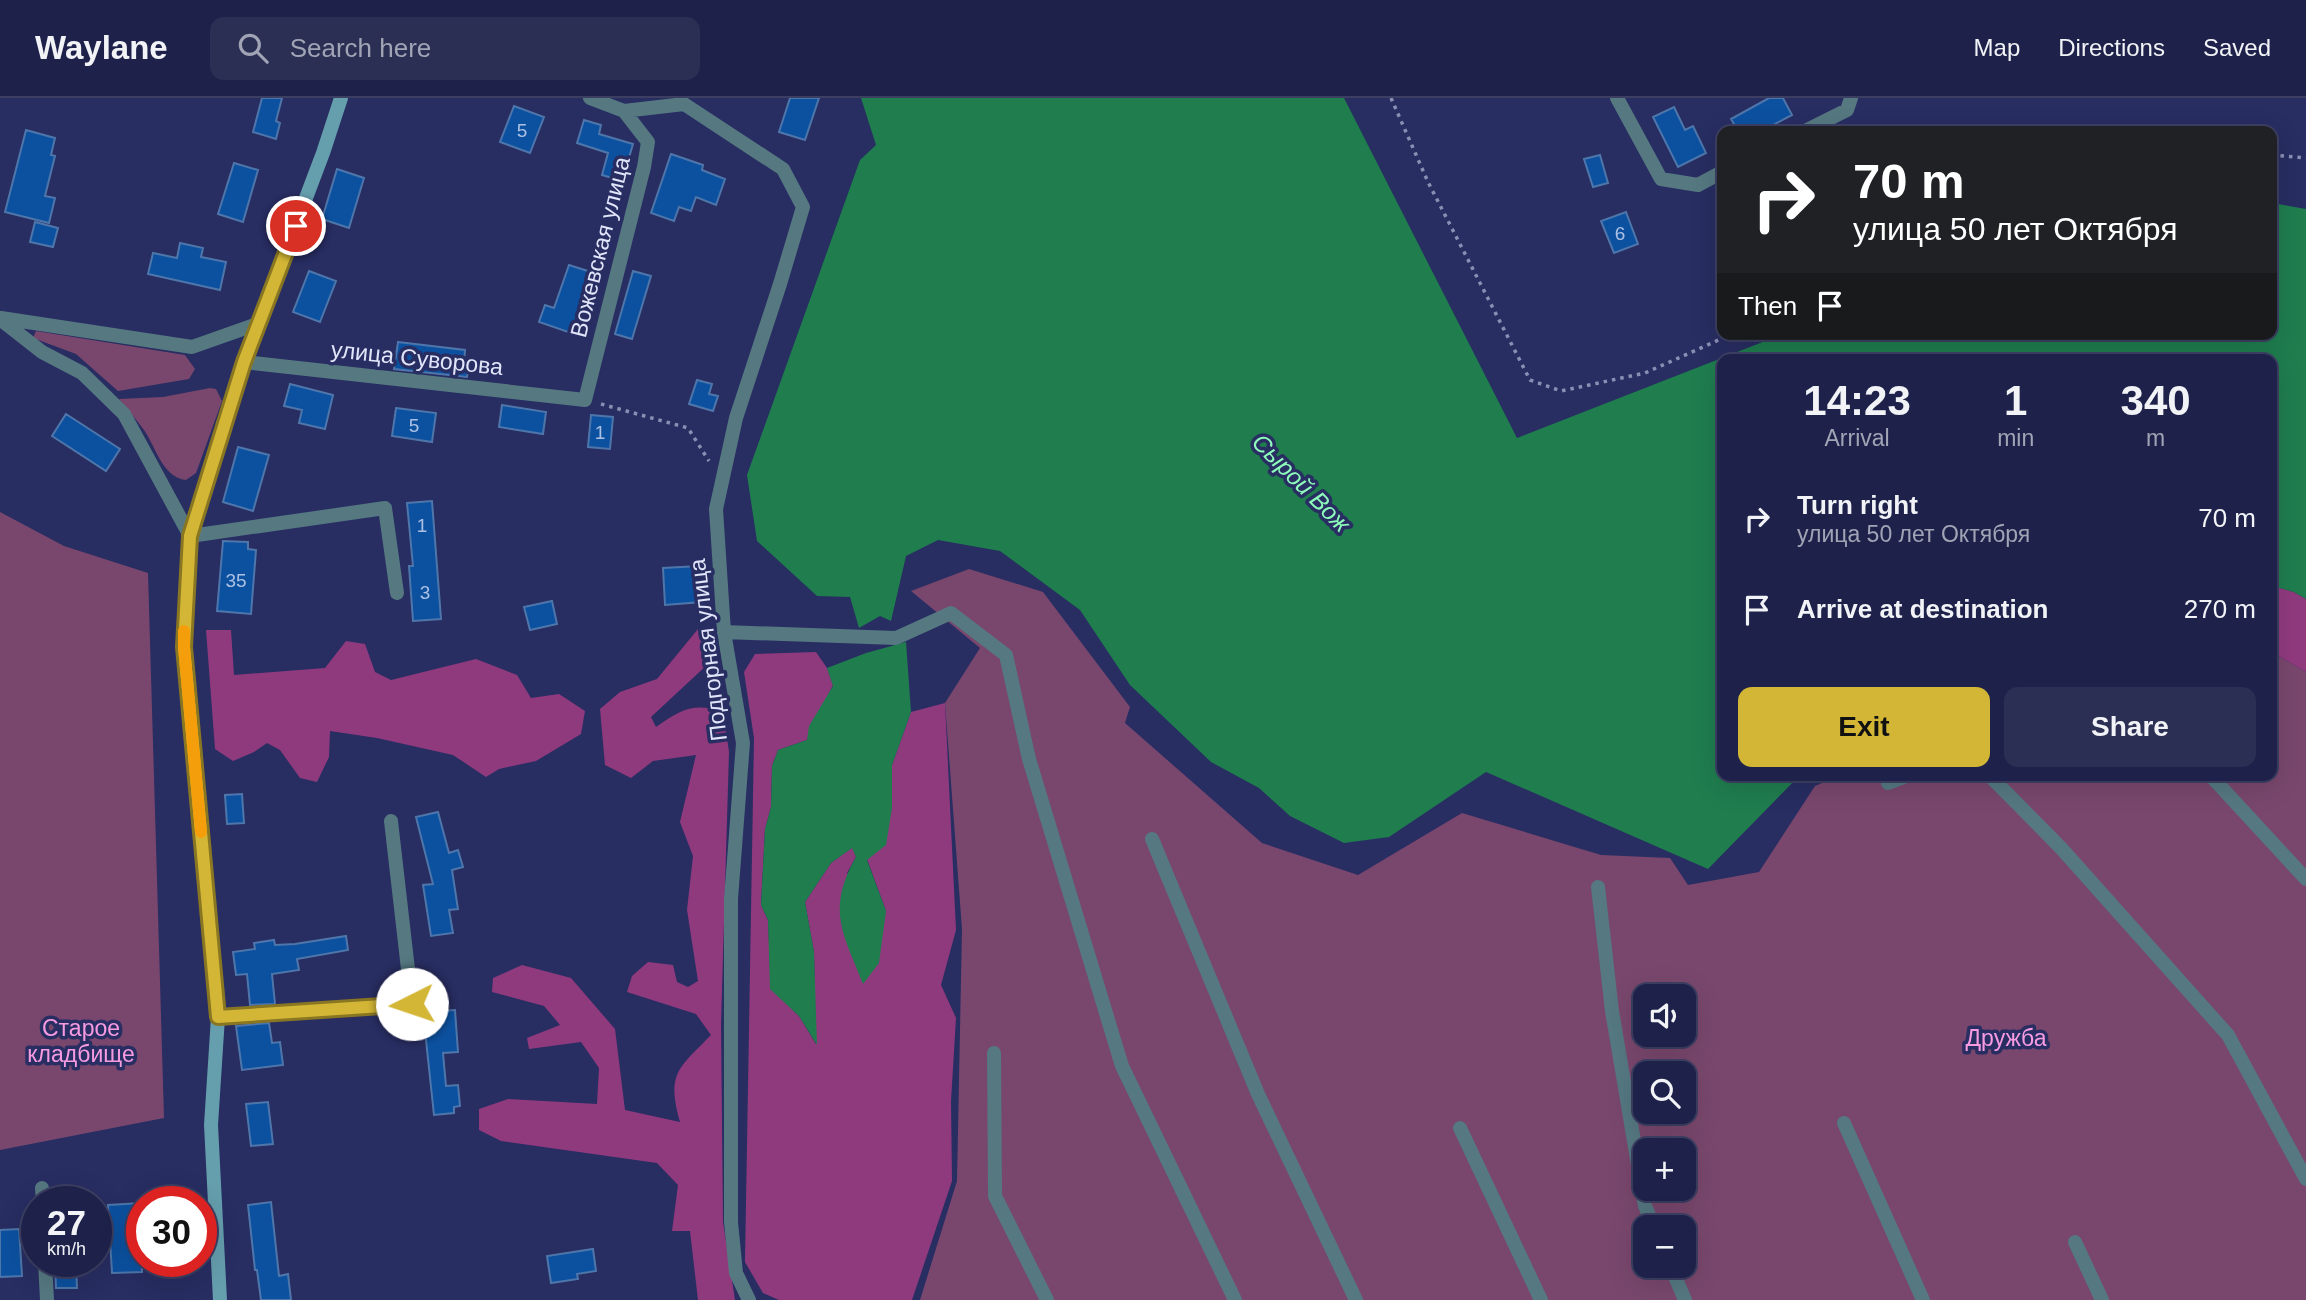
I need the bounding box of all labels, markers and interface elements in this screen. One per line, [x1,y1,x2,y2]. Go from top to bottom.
search box [210,17,700,80]
text: Waylane [35,29,168,66]
icon: search [234,29,272,67]
text: Search here [290,33,431,63]
text: Map [1974,34,2020,61]
text: Directions [2058,34,2165,61]
text: Saved [2203,34,2271,61]
house number: 5 [517,120,527,141]
street label: Вожевская улица [565,154,635,340]
icon: right [1738,154,1829,245]
text: 70 m [1853,154,1965,208]
pin [266,196,326,256]
icon: arrive [277,207,315,245]
text: улица 50 лет Октября [1853,211,2178,247]
house number: 6 [1615,223,1625,244]
icon: arrive [1811,287,1849,325]
text: Then [1738,291,1797,321]
street label: улица Суворова [330,336,504,380]
text: 14:23 [1803,377,1911,424]
text: 1 [2004,377,2027,424]
text: 340 [2121,377,2191,424]
house number: 5 [409,415,419,436]
house number: 1 [595,422,605,443]
text: Arrival [1824,425,1890,451]
text: min [1997,425,2034,451]
text: m [2146,425,2165,451]
water label: Сырой Вож [1247,428,1357,538]
text: Turn right [1797,490,1918,520]
icon: right [1738,500,1776,538]
text: 70 m [2198,503,2256,533]
house number: 1 [417,515,427,536]
text: улица 50 лет Октября [1797,521,2030,547]
street label: Подгорная улица [684,557,732,743]
house number: 35 [225,570,247,591]
house number: 3 [420,582,430,603]
icon: arrive [1738,591,1776,629]
text: Arrive at destination [1797,594,2048,624]
text: 270 m [2184,594,2256,624]
button: Exit [1738,687,1990,767]
button: Share [2004,687,2256,767]
position arrow [375,967,449,1041]
map controls [1633,984,1696,1278]
button: sound [1633,984,1696,1047]
park label: Старое кладбище [27,1015,135,1067]
park label: Дружба [1966,1025,2047,1051]
button: search [1633,1061,1696,1124]
button: + [1633,1138,1696,1201]
speed limit sign: 30 [126,1186,217,1277]
text: 27 [47,1203,86,1242]
button: − [1633,1215,1696,1278]
text: km/h [47,1239,86,1259]

